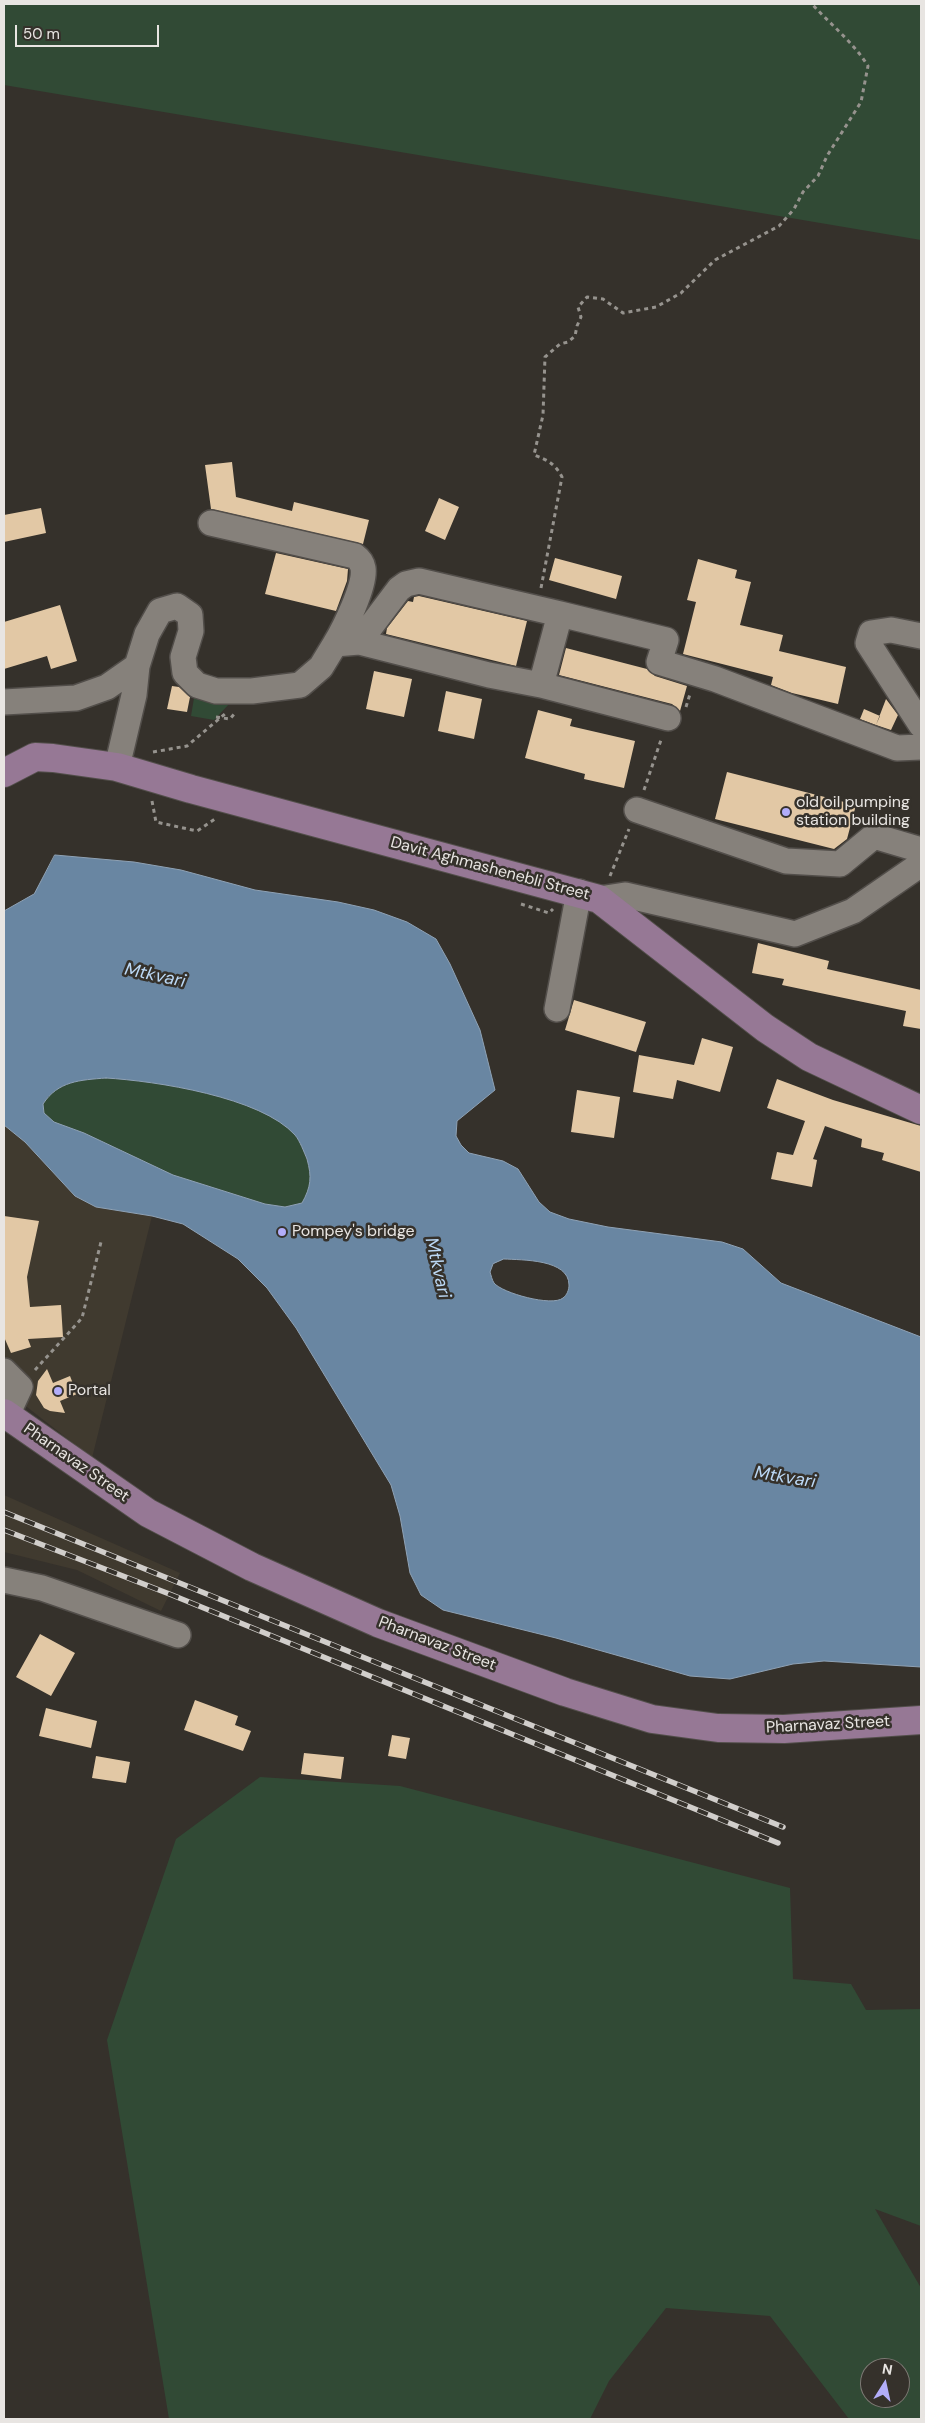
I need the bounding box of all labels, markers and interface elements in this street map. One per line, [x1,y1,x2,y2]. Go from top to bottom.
scale bar [18,15,161,47]
text: 50 m [23,24,60,44]
place label: old oil pumping station building [796,793,910,831]
marker: old oil pumping station building [780,806,792,818]
street label: Davit Aghmashenebli Street [388,833,592,905]
water label: Mtkvari [122,959,188,993]
place label: Pompey's bridge [292,1222,415,1242]
marker: Pompey's bridge [276,1226,288,1238]
water label: Mtkvari [420,1235,454,1301]
place label: Portal [68,1381,111,1401]
marker: Portal [52,1385,64,1397]
street label: Pharnavaz Street [20,1419,132,1507]
water label: Mtkvari [753,1462,817,1494]
street label: Pharnavaz Street [376,1613,498,1675]
street label: Pharnavaz Street [765,1712,891,1738]
north arrow [860,2358,910,2408]
text: N [881,2359,894,2379]

